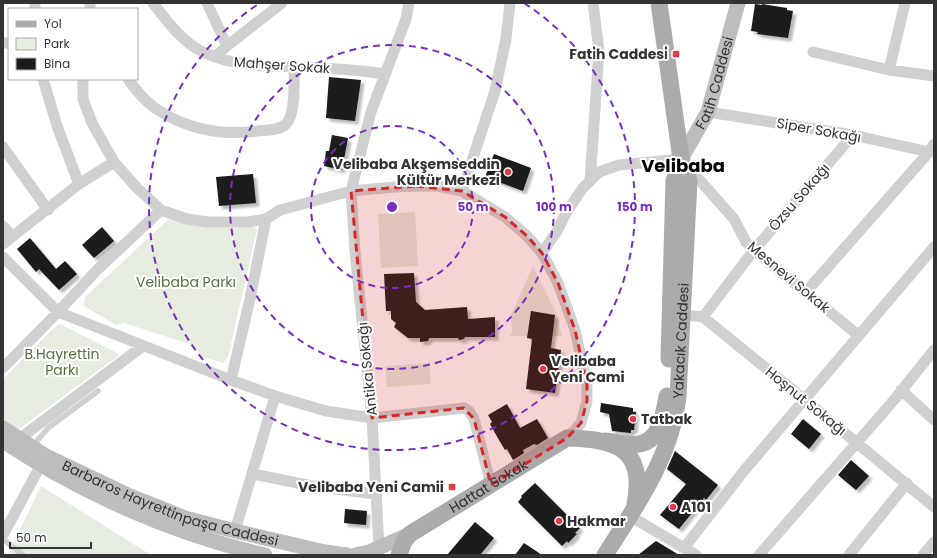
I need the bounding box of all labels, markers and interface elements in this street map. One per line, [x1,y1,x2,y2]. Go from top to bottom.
legend [8,8,138,80]
text: Yol [44,15,62,32]
street label: Fatih Caddesi [690,34,738,133]
text: Park [44,35,71,52]
place label: Fati̇h Caddesi̇ [569,44,668,64]
marker: Fati̇h Caddesi̇ [671,49,681,59]
street label: Mahşer Sokak [233,52,332,78]
text: Bina [44,55,70,72]
street label: Siper Sokağı [775,113,863,147]
district label: Velibaba [641,153,725,178]
place label: Velibaba Akşemseddin Kültür Merkezi [333,154,500,190]
street label: Özsu Sokağı [764,159,834,235]
marker: Velibaba Akşemseddin Kültür Merkezi [503,167,513,177]
text: 50 m [458,198,489,215]
text: 100 m [536,198,572,215]
text: 150 m [617,198,653,215]
centre of rings [385,200,399,214]
street label: Mesnevi Sokak [744,237,835,318]
park label: Velibaba Parkı [136,272,236,292]
street label: Yakacık Caddesi [668,282,694,399]
street label: Antika Sokağı [352,321,382,417]
park label: B.Hayrettin Parkı [24,344,100,380]
place label: Velibaba Yeni Cami [551,351,625,387]
street label: Hoşnut Sokağı [761,362,851,440]
marker: Velibaba Yeni Cami [538,364,548,374]
place label: Tatbak [641,409,692,429]
marker: Tatbak [628,414,638,424]
street label: Hattat Sokak [445,454,532,518]
street label: Barbaros Hayrettinpaşa Caddesi [59,455,280,551]
place label: Velibaba Yeni Camii [298,477,444,497]
marker: Velibaba Yeni Camii [447,482,457,492]
place label: A101 [681,497,711,517]
marker: A101 [668,502,678,512]
place label: Hakmar [567,511,626,531]
marker: Hakmar [554,516,564,526]
scale bar [10,524,91,550]
text: 50 m [16,529,47,546]

